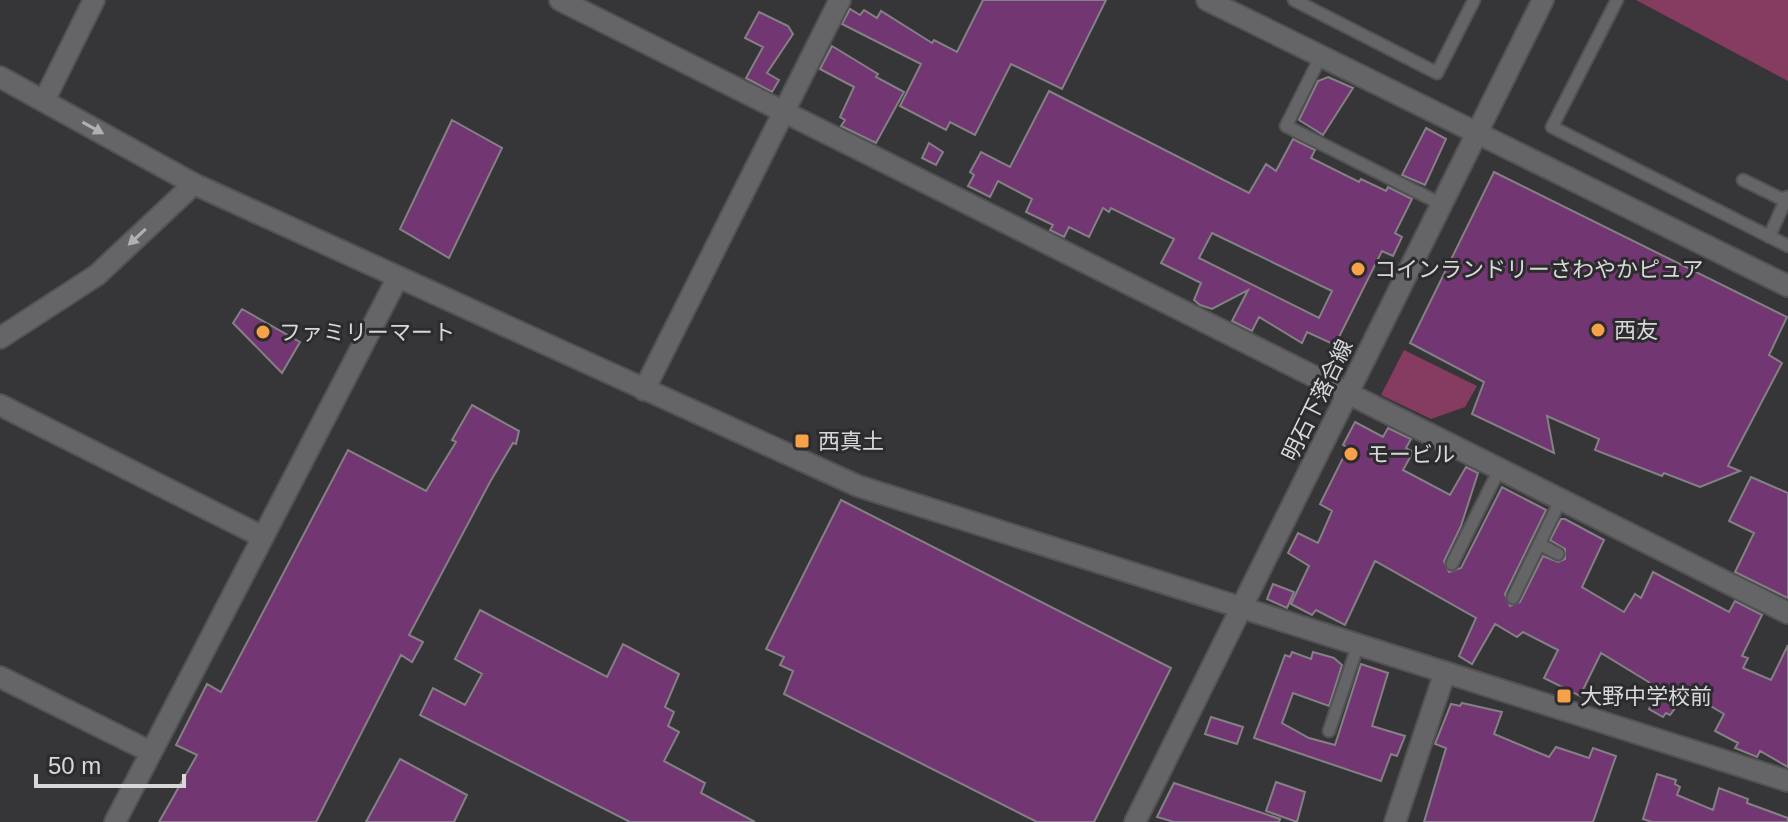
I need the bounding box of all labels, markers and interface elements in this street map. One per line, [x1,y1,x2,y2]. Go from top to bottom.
one-way arrow [82,121,104,135]
one-way arrow [128,228,147,246]
place label: コインランドリーさわやかピュア [1374,257,1704,282]
marker: コインランドリーさわやかピュア [1349,260,1367,278]
place label: 西友 [1614,318,1658,343]
place label: ファミリーマート [279,320,455,345]
marker: 西友 [1589,321,1607,339]
marker: ファミリーマート [254,323,272,341]
street label: 明石下落合線 [1277,335,1358,465]
place label: 西真土 [818,429,884,454]
marker: 西真土 [793,432,811,450]
place label: モービル [1367,442,1455,467]
marker: モービル [1342,445,1360,463]
place label: 大野中学校前 [1580,684,1712,709]
marker: 大野中学校前 [1555,687,1573,705]
scale bar [36,738,184,788]
text: 50 m [48,752,101,779]

